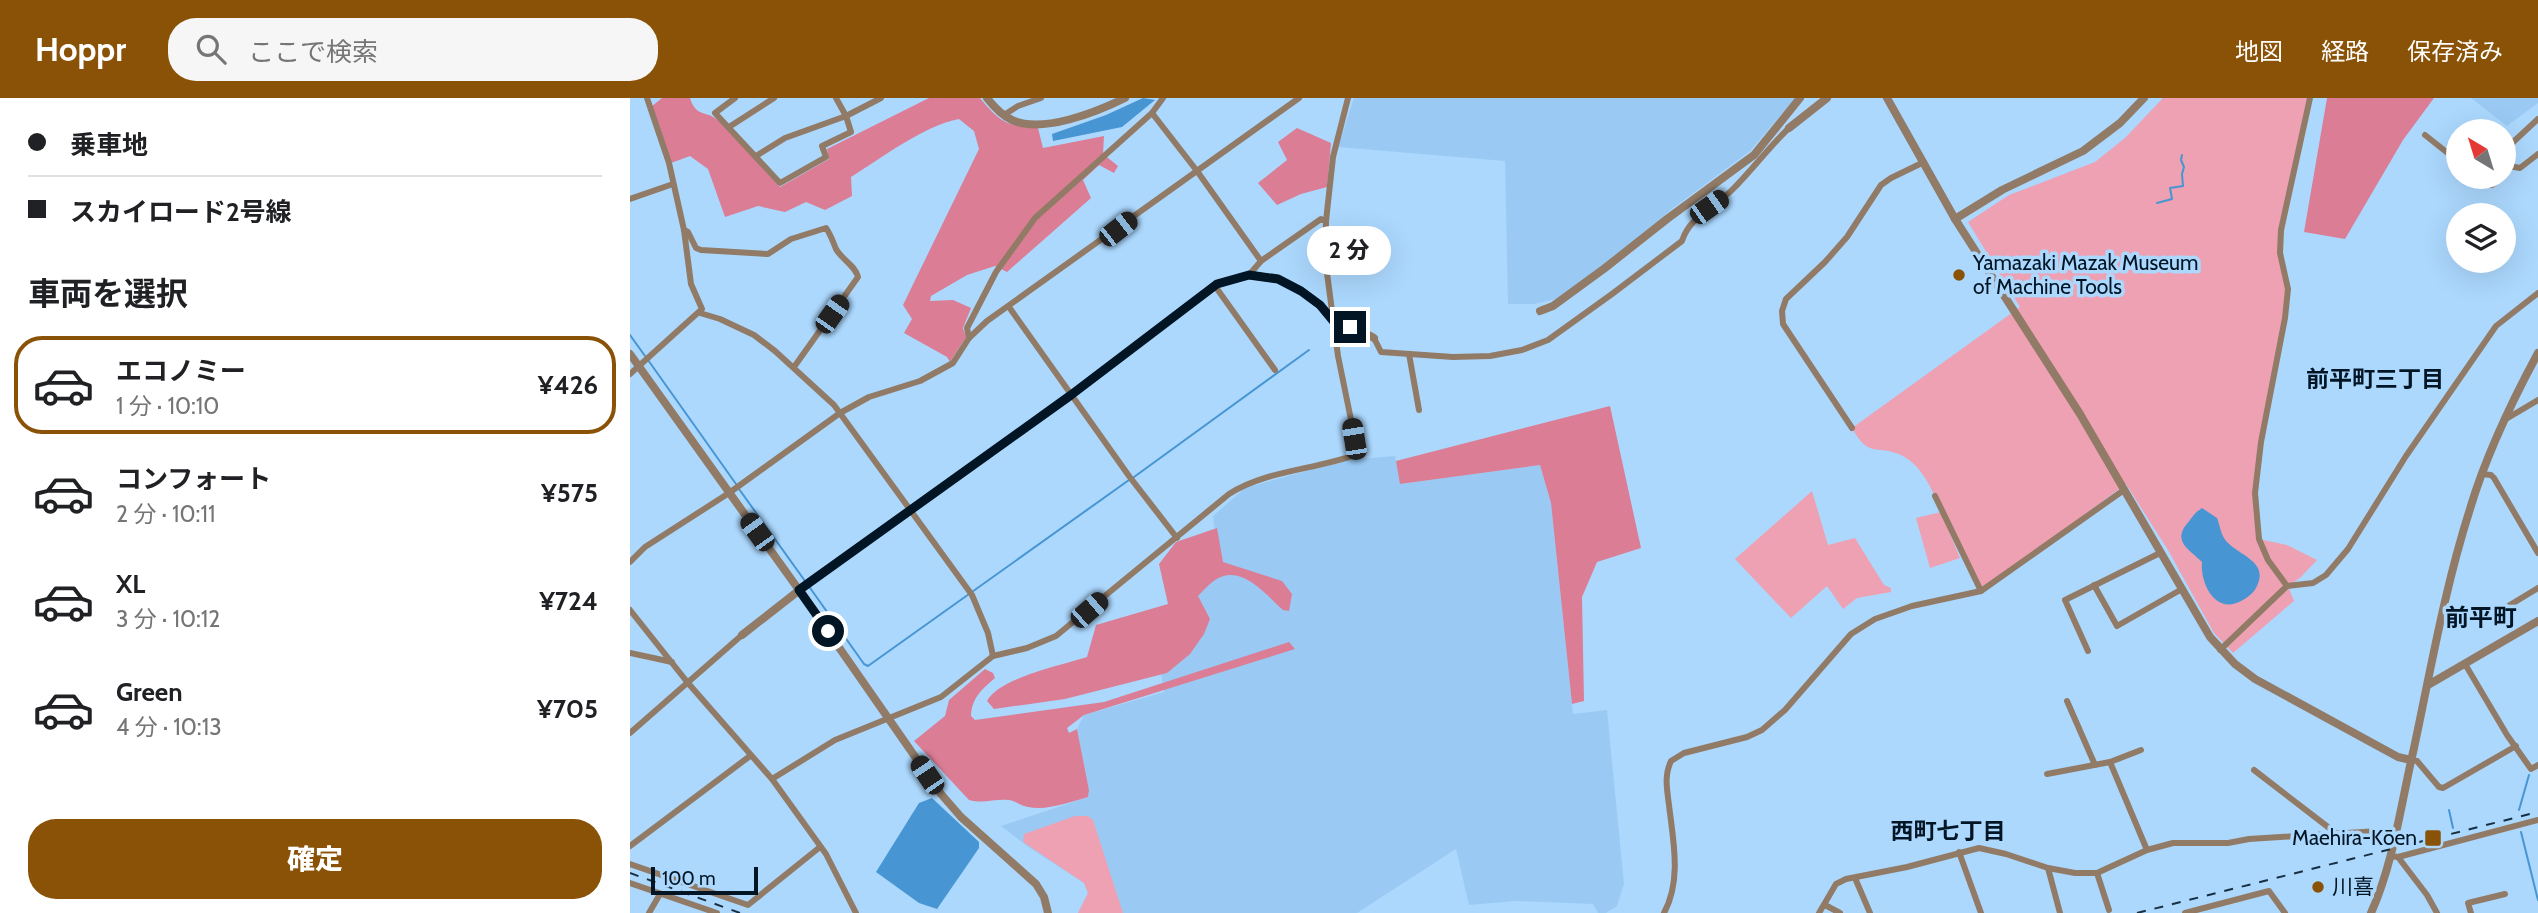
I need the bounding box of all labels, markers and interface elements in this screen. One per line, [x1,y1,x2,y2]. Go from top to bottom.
search box [168,18,658,81]
text: Hoppr [35,29,126,69]
icon: search [192,30,230,68]
text: ここで検索 [248,36,378,68]
text: 地図 [2235,37,2283,66]
text: 経路 [2321,37,2369,66]
text: 保存済み [2407,37,2503,66]
north arrow [2446,119,2516,189]
map controls [2446,119,2516,273]
text: 乗車地 [70,129,148,161]
car [1686,186,1733,228]
text: スカイロード2号線 [70,196,292,228]
button: layers [2446,203,2516,273]
car [1095,208,1142,250]
callout: 2 分 [1308,226,1392,274]
text: 2 分 [1329,236,1369,264]
place label: Yamazaki Mazak Museum of Machine Tools [1972,250,2198,299]
marker: Yamazaki Mazak Museum of Machine Tools [1951,267,1967,283]
text: 車両を選択 [28,274,188,313]
car [812,291,853,337]
route end [1334,311,1366,343]
icon: car [32,354,95,417]
text: エコノミー [116,355,246,387]
district label: 前平町三丁目 [2306,365,2444,393]
text: ¥426 [538,369,598,401]
text: 1 分 · 10:10 [116,392,219,420]
car [1341,417,1368,461]
icon: car [32,462,95,525]
text: コンフォート [116,463,271,495]
text: ¥575 [541,477,598,509]
text: 2 分 · 10:11 [116,500,215,528]
car [737,509,778,555]
text: XL [116,568,145,600]
icon: car [32,570,95,633]
text: ¥724 [539,585,598,617]
car [1067,588,1112,632]
district label: 前平町 [2445,603,2517,632]
text: 3 分 · 10:12 [116,605,220,633]
route start [812,615,844,647]
text: Green [116,676,183,708]
icon: car [32,678,95,741]
text: ¥705 [537,693,598,725]
text: 4 分 · 10:13 [116,713,222,741]
car [907,752,948,798]
district label: 西町七丁目 [1891,817,2006,845]
button: 確定 [28,819,602,899]
place label: Maehira-Kōen [2292,825,2417,850]
marker: Maehira-Kōen [2423,828,2443,848]
scale bar [651,864,758,896]
text: 100 m [662,867,716,890]
place label: 川喜 [2332,874,2374,899]
marker: 川喜 [2310,879,2326,895]

